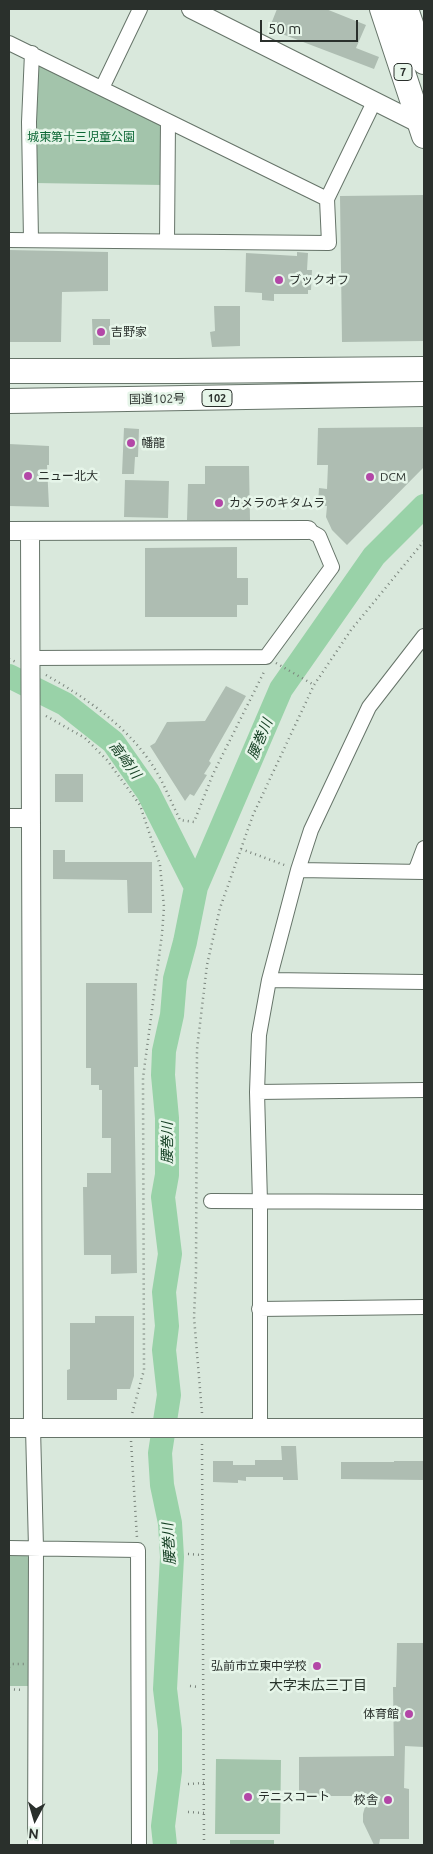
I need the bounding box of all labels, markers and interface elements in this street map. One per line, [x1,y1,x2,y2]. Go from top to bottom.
scale bar [263,10,360,42]
text: 50 m [268,20,301,37]
road number: 7 [394,64,412,80]
park label: 城東第十三児童公園 [27,130,135,144]
place label: ブックオフ [289,273,349,287]
marker: ブックオフ [273,274,285,286]
place label: 吉野家 [111,325,147,339]
marker: 吉野家 [95,326,107,338]
road number: 102 [202,389,232,406]
street label: 国道102号 [129,391,185,407]
place label: 幡龍 [141,436,165,450]
marker: 幡龍 [125,437,137,449]
place label: ニュー北大 [38,469,98,483]
marker: ニュー北大 [22,470,34,482]
place label: DCM [380,470,406,484]
marker: DCM [364,471,376,483]
place label: カメラのキタムラ [229,496,325,510]
marker: カメラのキタムラ [213,497,225,509]
water label: 腰巻川 [244,716,276,762]
water label: 高崎川 [106,738,144,782]
water label: 腰巻川 [159,1122,175,1164]
water label: 腰巻川 [159,1522,179,1566]
place label: 弘前市立東中学校 [211,1659,307,1673]
marker: 弘前市立東中学校 [311,1660,323,1672]
district label: 大字末広三丁目 [269,1677,367,1693]
place label: 体育館 [363,1707,399,1721]
marker: 体育館 [403,1708,415,1720]
place label: テニスコート [258,1790,330,1804]
marker: テニスコート [242,1791,254,1803]
place label: 校舎 [354,1793,378,1807]
north arrow [10,1794,60,1844]
marker: 校舎 [382,1794,394,1806]
text: N [27,1825,39,1842]

